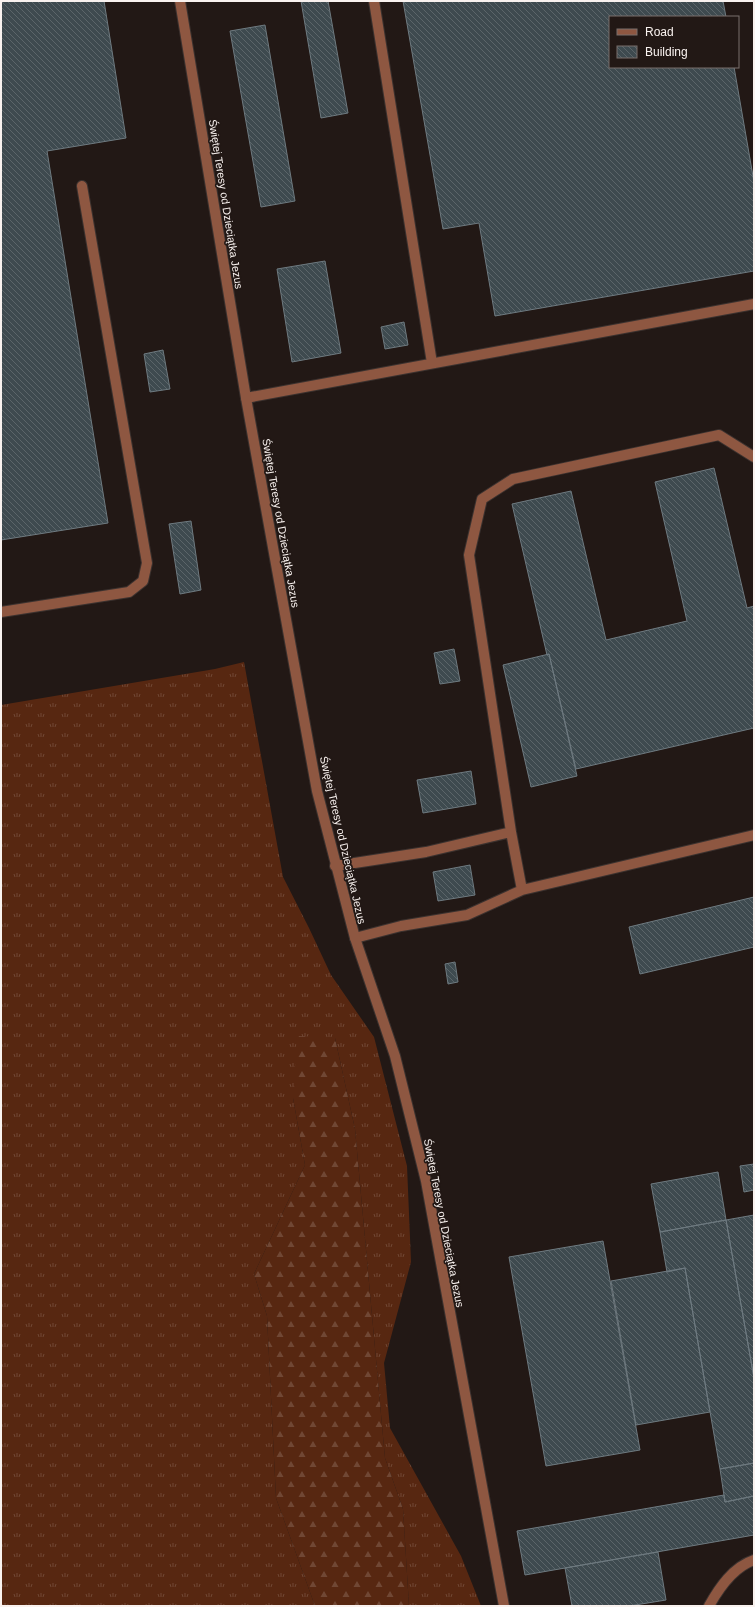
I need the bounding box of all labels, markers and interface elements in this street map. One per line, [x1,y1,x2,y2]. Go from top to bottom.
legend [609,16,739,68]
text: Road [645,25,674,39]
text: Building [645,45,688,59]
street label: Świętej Teresy od Dzieciątka Jezus [207,118,245,290]
street label: Świętej Teresy od Dzieciątka Jezus [260,437,302,609]
street label: Świętej Teresy od Dzieciątka Jezus [318,755,368,925]
street label: Świętej Teresy od Dzieciątka Jezus [422,1138,466,1309]

